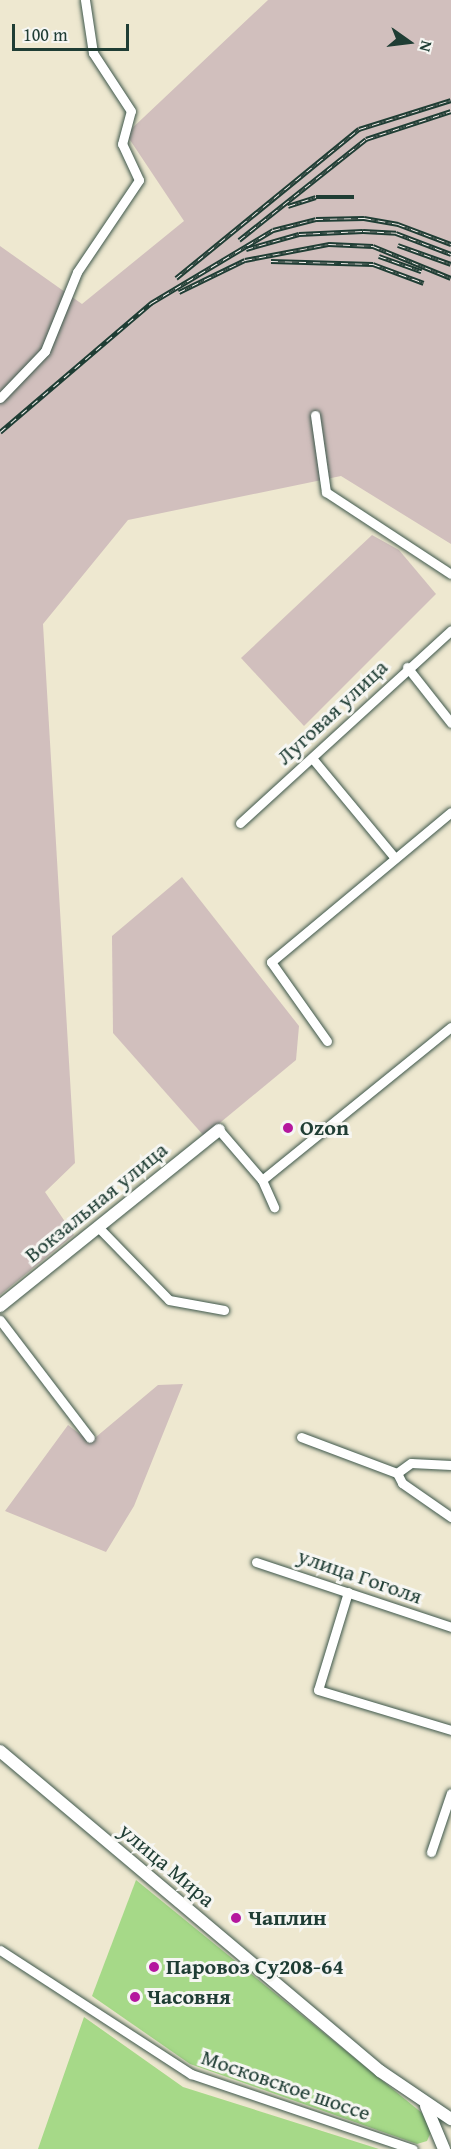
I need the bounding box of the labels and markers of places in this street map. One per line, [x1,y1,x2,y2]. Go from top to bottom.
place label: Ozon [300,1115,349,1141]
marker: Ozon [281,1121,295,1135]
place label: Чаплин [248,1905,326,1931]
marker: Чаплин [229,1911,243,1925]
place label: Паровоз Су208-64 [166,1954,344,1980]
marker: Паровоз Су208-64 [147,1960,161,1974]
place label: Часовня [147,1984,231,2010]
marker: Часовня [128,1990,142,2004]

